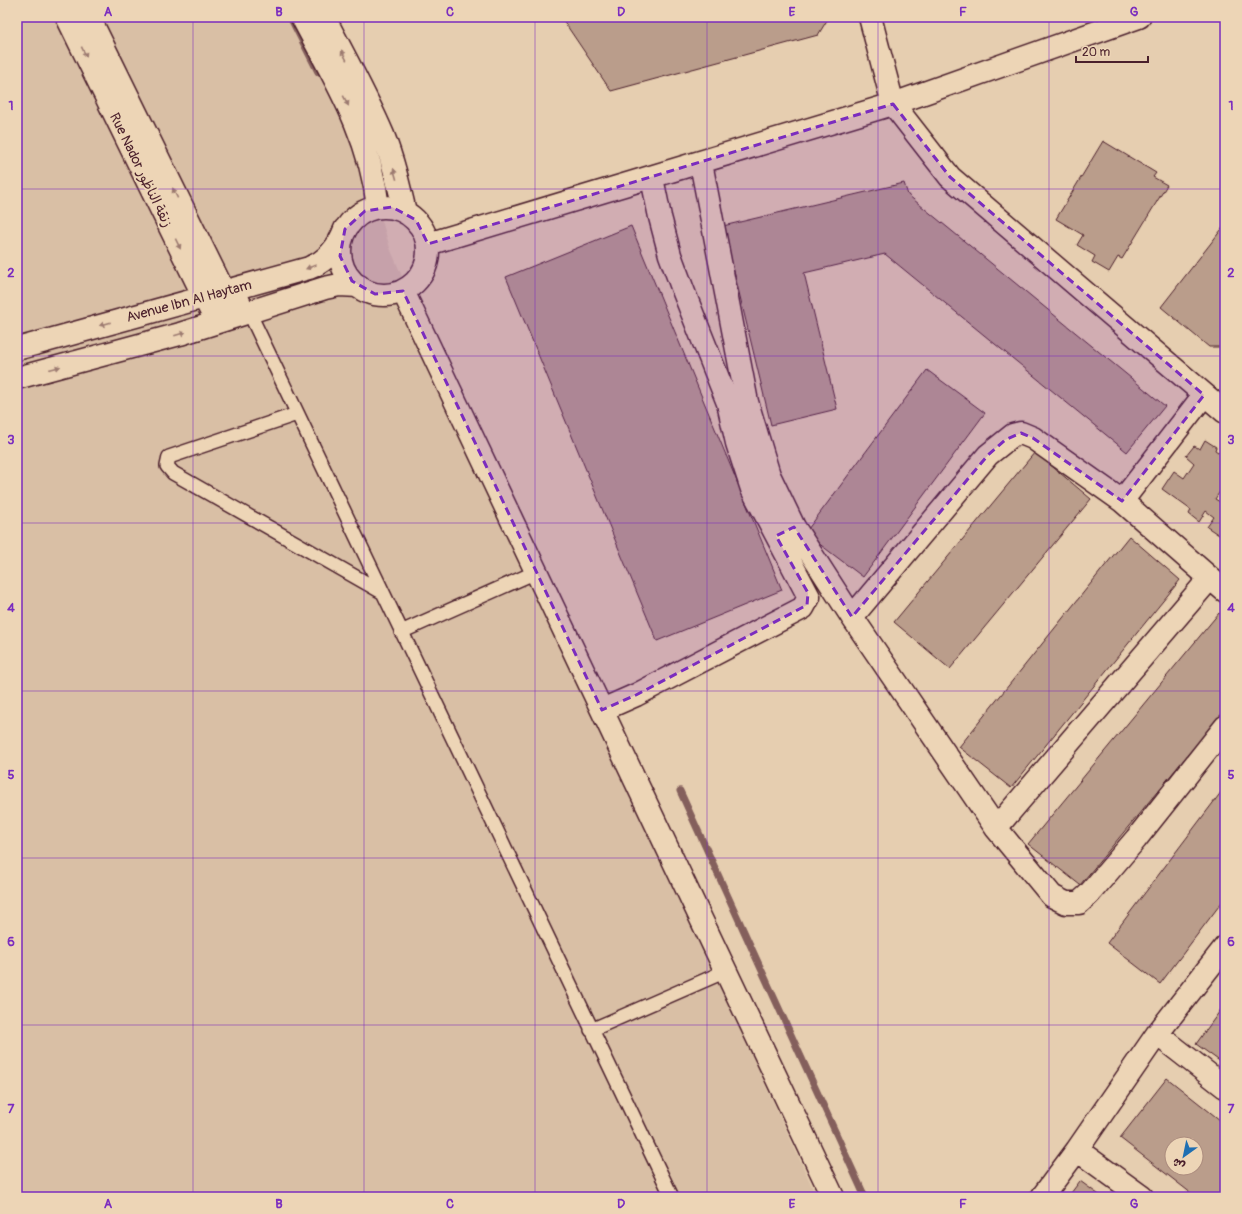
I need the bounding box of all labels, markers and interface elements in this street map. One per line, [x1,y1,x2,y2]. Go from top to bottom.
text: A [104,4,113,20]
text: B [275,4,283,20]
text: C [446,4,454,20]
text: D [617,4,625,20]
text: E [789,4,796,20]
text: F [959,4,967,20]
text: G [1130,4,1139,20]
scale bar [1076,38,1148,64]
text: 20 m [1082,45,1111,60]
one-way arrow [81,46,87,58]
one-way arrow [341,49,347,61]
one-way arrow [343,96,349,107]
text: 1 [8,98,14,114]
text: 1 [1228,98,1234,114]
street label: Rue Nador زنقة الناظور [105,110,176,230]
one-way arrow [392,168,398,180]
one-way arrow [172,187,178,199]
one-way arrow [175,239,181,250]
one-way arrow [304,264,316,270]
text: 2 [7,265,15,281]
text: 2 [1227,265,1235,281]
street label: Avenue Ibn Al Haytam [124,276,254,326]
one-way arrow [98,321,110,327]
one-way arrow [174,330,186,336]
one-way arrow [48,364,61,370]
text: 3 [7,432,15,448]
text: 3 [1227,432,1235,448]
text: 4 [7,600,15,616]
text: 4 [1227,600,1235,616]
text: 5 [7,767,15,783]
text: 5 [1227,767,1235,783]
text: 6 [7,934,15,950]
text: 6 [1227,934,1235,950]
text: 7 [8,1101,15,1117]
text: 7 [1228,1101,1235,1117]
north arrow [1164,1136,1204,1176]
text: ش [1170,1155,1187,1173]
text: A [104,1196,113,1212]
text: B [275,1196,283,1212]
text: C [446,1196,454,1212]
text: D [617,1196,625,1212]
text: E [789,1196,796,1212]
text: F [959,1196,967,1212]
text: G [1130,1196,1139,1212]

